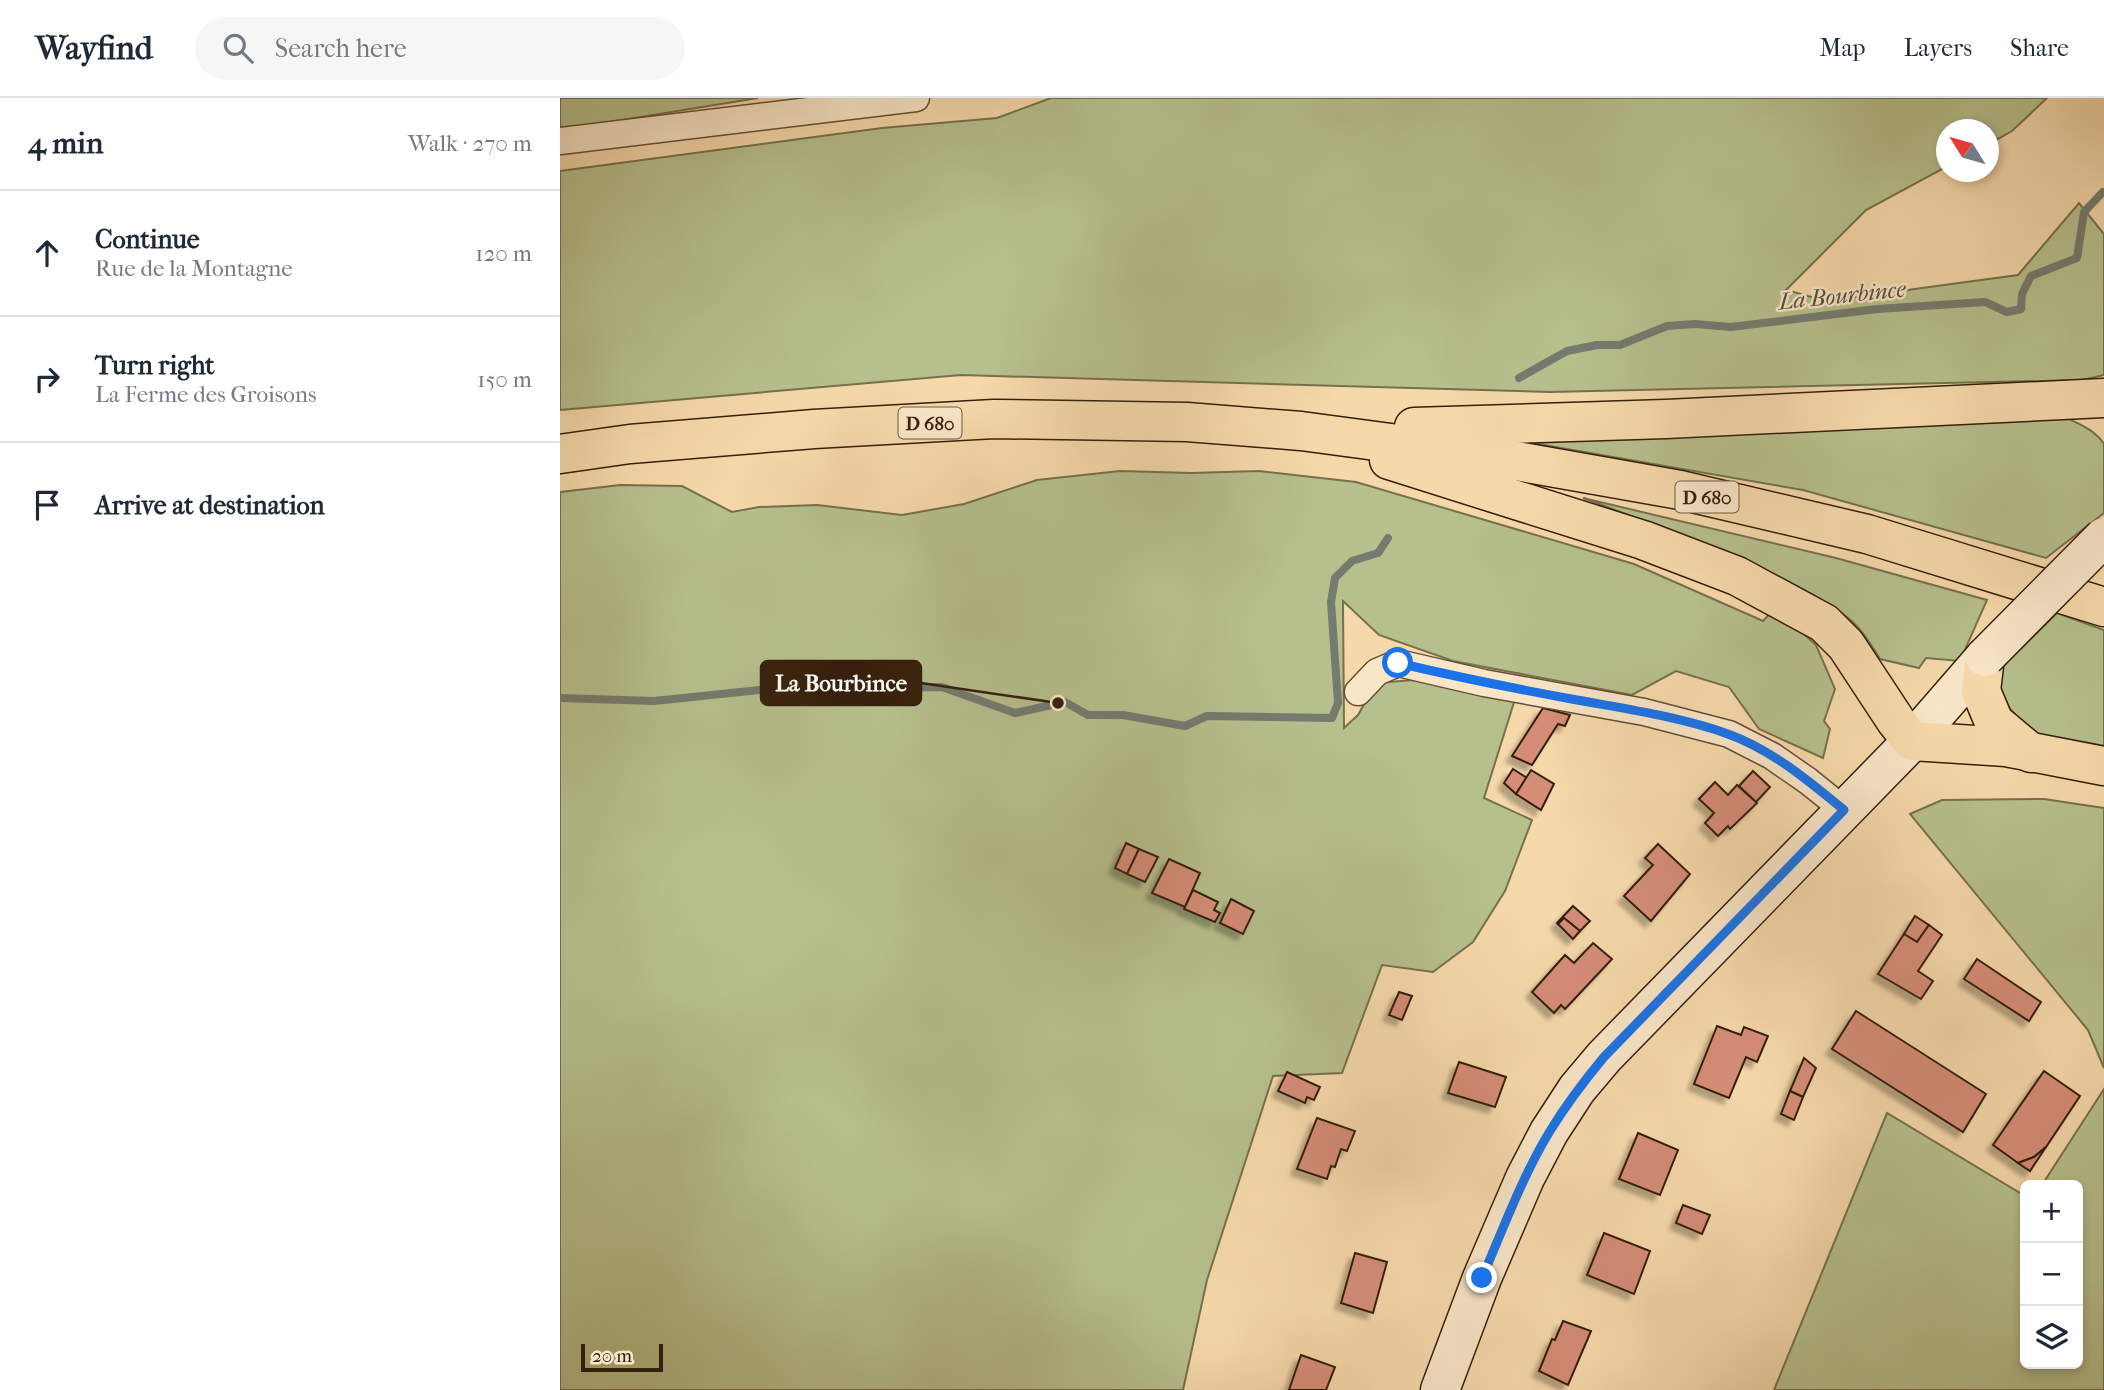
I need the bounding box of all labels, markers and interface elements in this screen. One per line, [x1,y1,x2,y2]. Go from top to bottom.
search box [195,17,685,80]
text: Wayfind [35,29,153,68]
icon: search [219,29,257,67]
text: Search here [275,33,407,64]
text: Map [1820,34,1866,62]
text: Layers [1904,34,1972,62]
text: Share [2010,34,2069,62]
north arrow [1936,119,1999,182]
text: 4 min [28,126,103,161]
text: Walk · 270 m [408,130,532,157]
text: Continue [95,224,200,255]
icon: ahead [28,234,66,272]
text: 120 m [475,240,532,267]
text: Rue de la Montagne [95,255,293,282]
water label: La Bourbince [1775,275,1908,316]
text: Turn right [95,350,215,381]
icon: right [28,360,66,398]
text: 150 m [477,366,532,393]
text: La Ferme des Groisons [95,381,317,408]
road number: D 680 [898,408,962,438]
road number: D 680 [1676,482,1738,512]
icon: arrive [28,486,66,524]
text: Arrive at destination [95,490,325,521]
route start [1382,647,1413,678]
callout: La Bourbince [761,661,921,705]
text: La Bourbince [775,670,908,697]
map controls [2020,1180,2083,1369]
button: + [2020,1180,2083,1243]
button: − [2020,1243,2083,1306]
route end [1466,1262,1497,1293]
button: layers [2020,1306,2083,1369]
scale bar [581,1341,663,1373]
text: 20 m [592,1345,632,1367]

